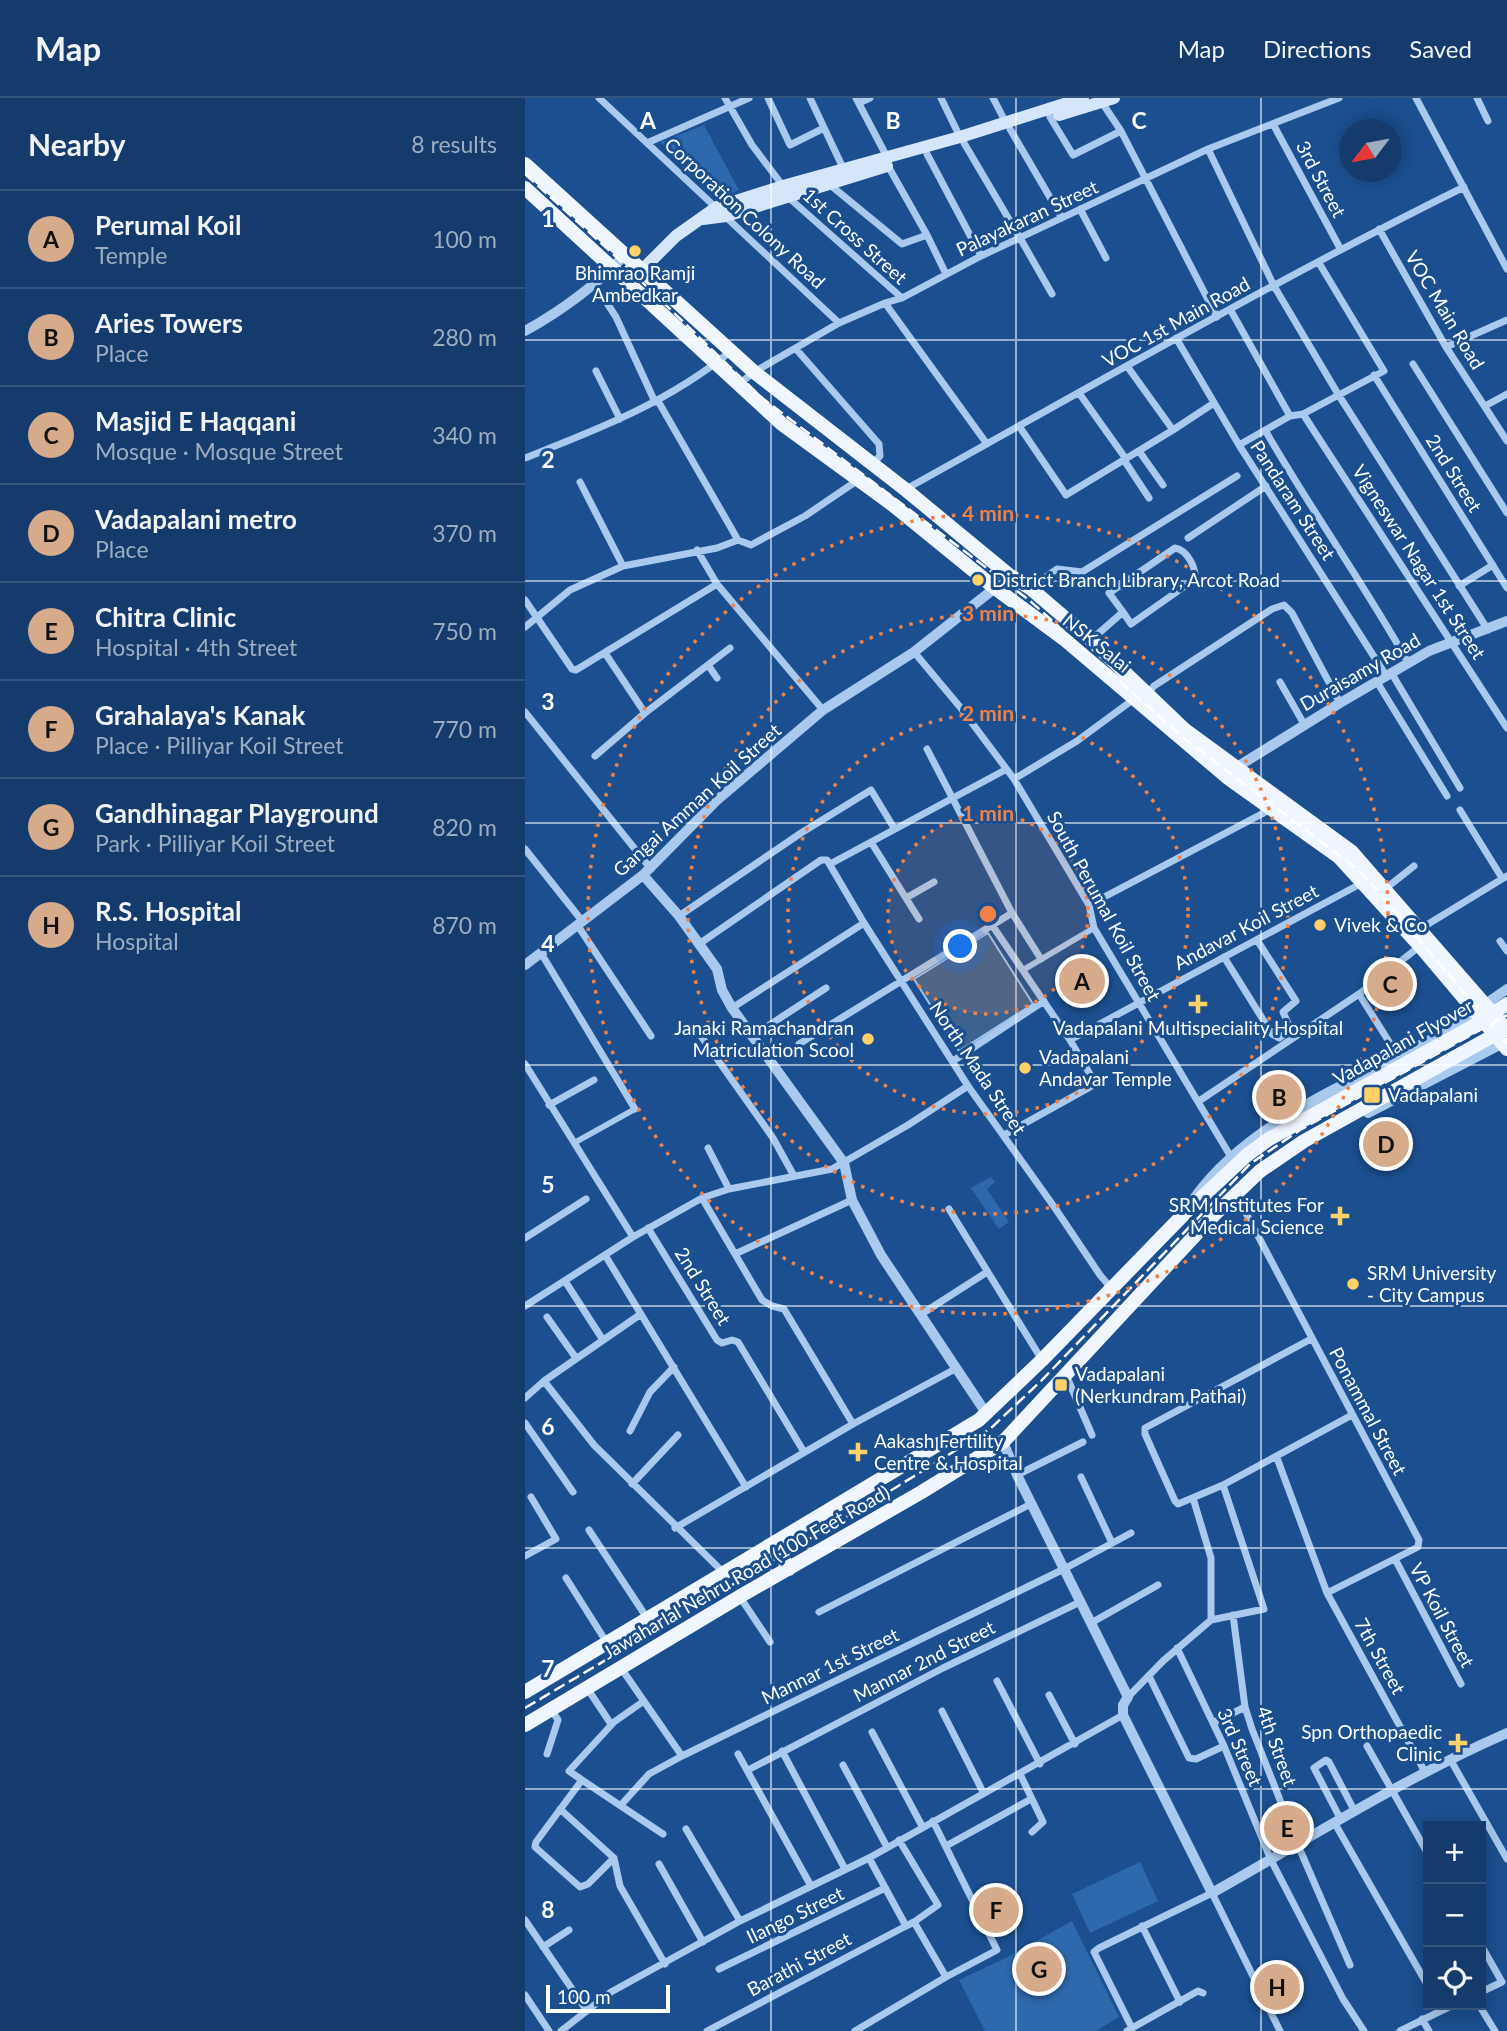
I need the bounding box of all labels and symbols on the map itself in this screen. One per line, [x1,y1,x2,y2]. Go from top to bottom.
text: A [639,106,657,134]
text: B [885,106,901,134]
text: C [1131,106,1147,134]
north arrow [1339,119,1402,182]
street label: Corporation Colony Road [660,132,830,293]
street label: 3rd Street [1292,137,1351,221]
street label: Palayakaran Street [952,174,1102,261]
street label: 1st Cross Street [799,183,912,289]
text: 1 [541,204,555,232]
marker: Bhimrao Ramji Ambedkar [627,243,643,259]
street label: VOC Main Road [1401,246,1490,373]
place label: Bhimrao Ramji Ambedkar [575,261,695,306]
street label: VOC 1st Main Road [1098,271,1254,372]
street label: 2nd Street [1422,430,1487,516]
street label: Pandaram Street [1246,436,1341,564]
text: 2 [541,445,555,473]
street label: Vigneswar Nagar 1st Street [1348,460,1491,663]
text: 4 min [962,500,1014,525]
place label: District Branch Library, Arcot Road [992,568,1280,591]
marker: District Branch Library, Arcot Road [970,572,986,588]
text: 3 min [962,600,1014,625]
street label: NSK Salai [1059,608,1136,677]
street label: Duraisamy Road [1296,628,1424,715]
text: 3 [541,687,555,715]
text: 2 min [962,700,1014,725]
street label: Gangai Amman Koil Street [608,718,785,881]
text: 1 min [962,800,1014,825]
street label: South Perumal Koil Street [1043,807,1166,1005]
street label: Andavar Koil Street [1170,879,1322,974]
centre of rings [976,902,1000,926]
place label: Vivek & Co [1334,913,1427,936]
marker: Vivek & Co [1312,917,1328,933]
text: 4 [541,929,555,957]
your location [943,929,977,963]
pin: A [1059,955,1105,1007]
pin: C [1367,958,1413,1010]
marker: Vadapalani Multispeciality Hospital [1188,994,1208,1014]
street label: Vadapalani Flyover [1329,994,1477,1090]
street label: North Mada Street [925,997,1032,1139]
place label: Janaki Ramachandran Matriculation Scool [674,1016,854,1061]
place label: Vadapalani Multispeciality Hospital [1053,1016,1343,1039]
marker: Janaki Ramachandran Matriculation Scool [860,1031,876,1047]
place label: Vadapalani Andavar Temple [1039,1045,1172,1090]
marker: Vadapalani Andavar Temple [1017,1060,1033,1076]
pin: B [1256,1071,1302,1123]
place label: Vadapalani [1388,1083,1478,1106]
marker: Vadapalani [1362,1085,1382,1105]
pin: D [1363,1118,1409,1170]
text: 5 [541,1170,555,1198]
place label: SRM Institutes For Medical Science [1169,1193,1324,1238]
marker: SRM Institutes For Medical Science [1330,1206,1350,1226]
street label: 2nd Street [671,1243,736,1329]
place label: SRM University - City Campus [1367,1261,1497,1306]
marker: SRM University - City Campus [1345,1276,1361,1292]
street label: Ponammal Street [1325,1343,1412,1479]
place label: Vadapalani (Nerkundram Pathai) [1075,1362,1246,1407]
marker: Vadapalani (Nerkundram Pathai) [1053,1377,1069,1393]
text: 6 [541,1412,555,1440]
place label: Aakash Fertility Centre & Hospital [874,1429,1023,1474]
marker: Aakash Fertility Centre & Hospital [848,1442,868,1462]
street label: Jawaharlal Nehru Road (100 Feet Road) [598,1480,893,1663]
street label: VP Koil Street [1405,1559,1480,1671]
street label: 7th Street [1350,1614,1411,1698]
street label: Mannar 2nd Street [849,1615,999,1706]
street label: Mannar 1st Street [757,1622,902,1709]
text: 7 [541,1654,555,1682]
street label: 4th Street [1252,1703,1303,1789]
street label: 3rd Street [1213,1704,1268,1790]
place label: Spn Orthopaedic Clinic [1301,1720,1442,1765]
marker: Spn Orthopaedic Clinic [1448,1733,1468,1753]
pin: E [1264,1802,1310,1854]
street label: Ilango Street [743,1881,847,1948]
pin: F [973,1884,1019,1936]
text: 8 [541,1895,555,1923]
street label: Barathi Street [743,1926,855,2001]
pin: G [1016,1943,1062,1995]
pin: H [1254,1961,1300,2013]
scale bar [546,1982,670,2014]

